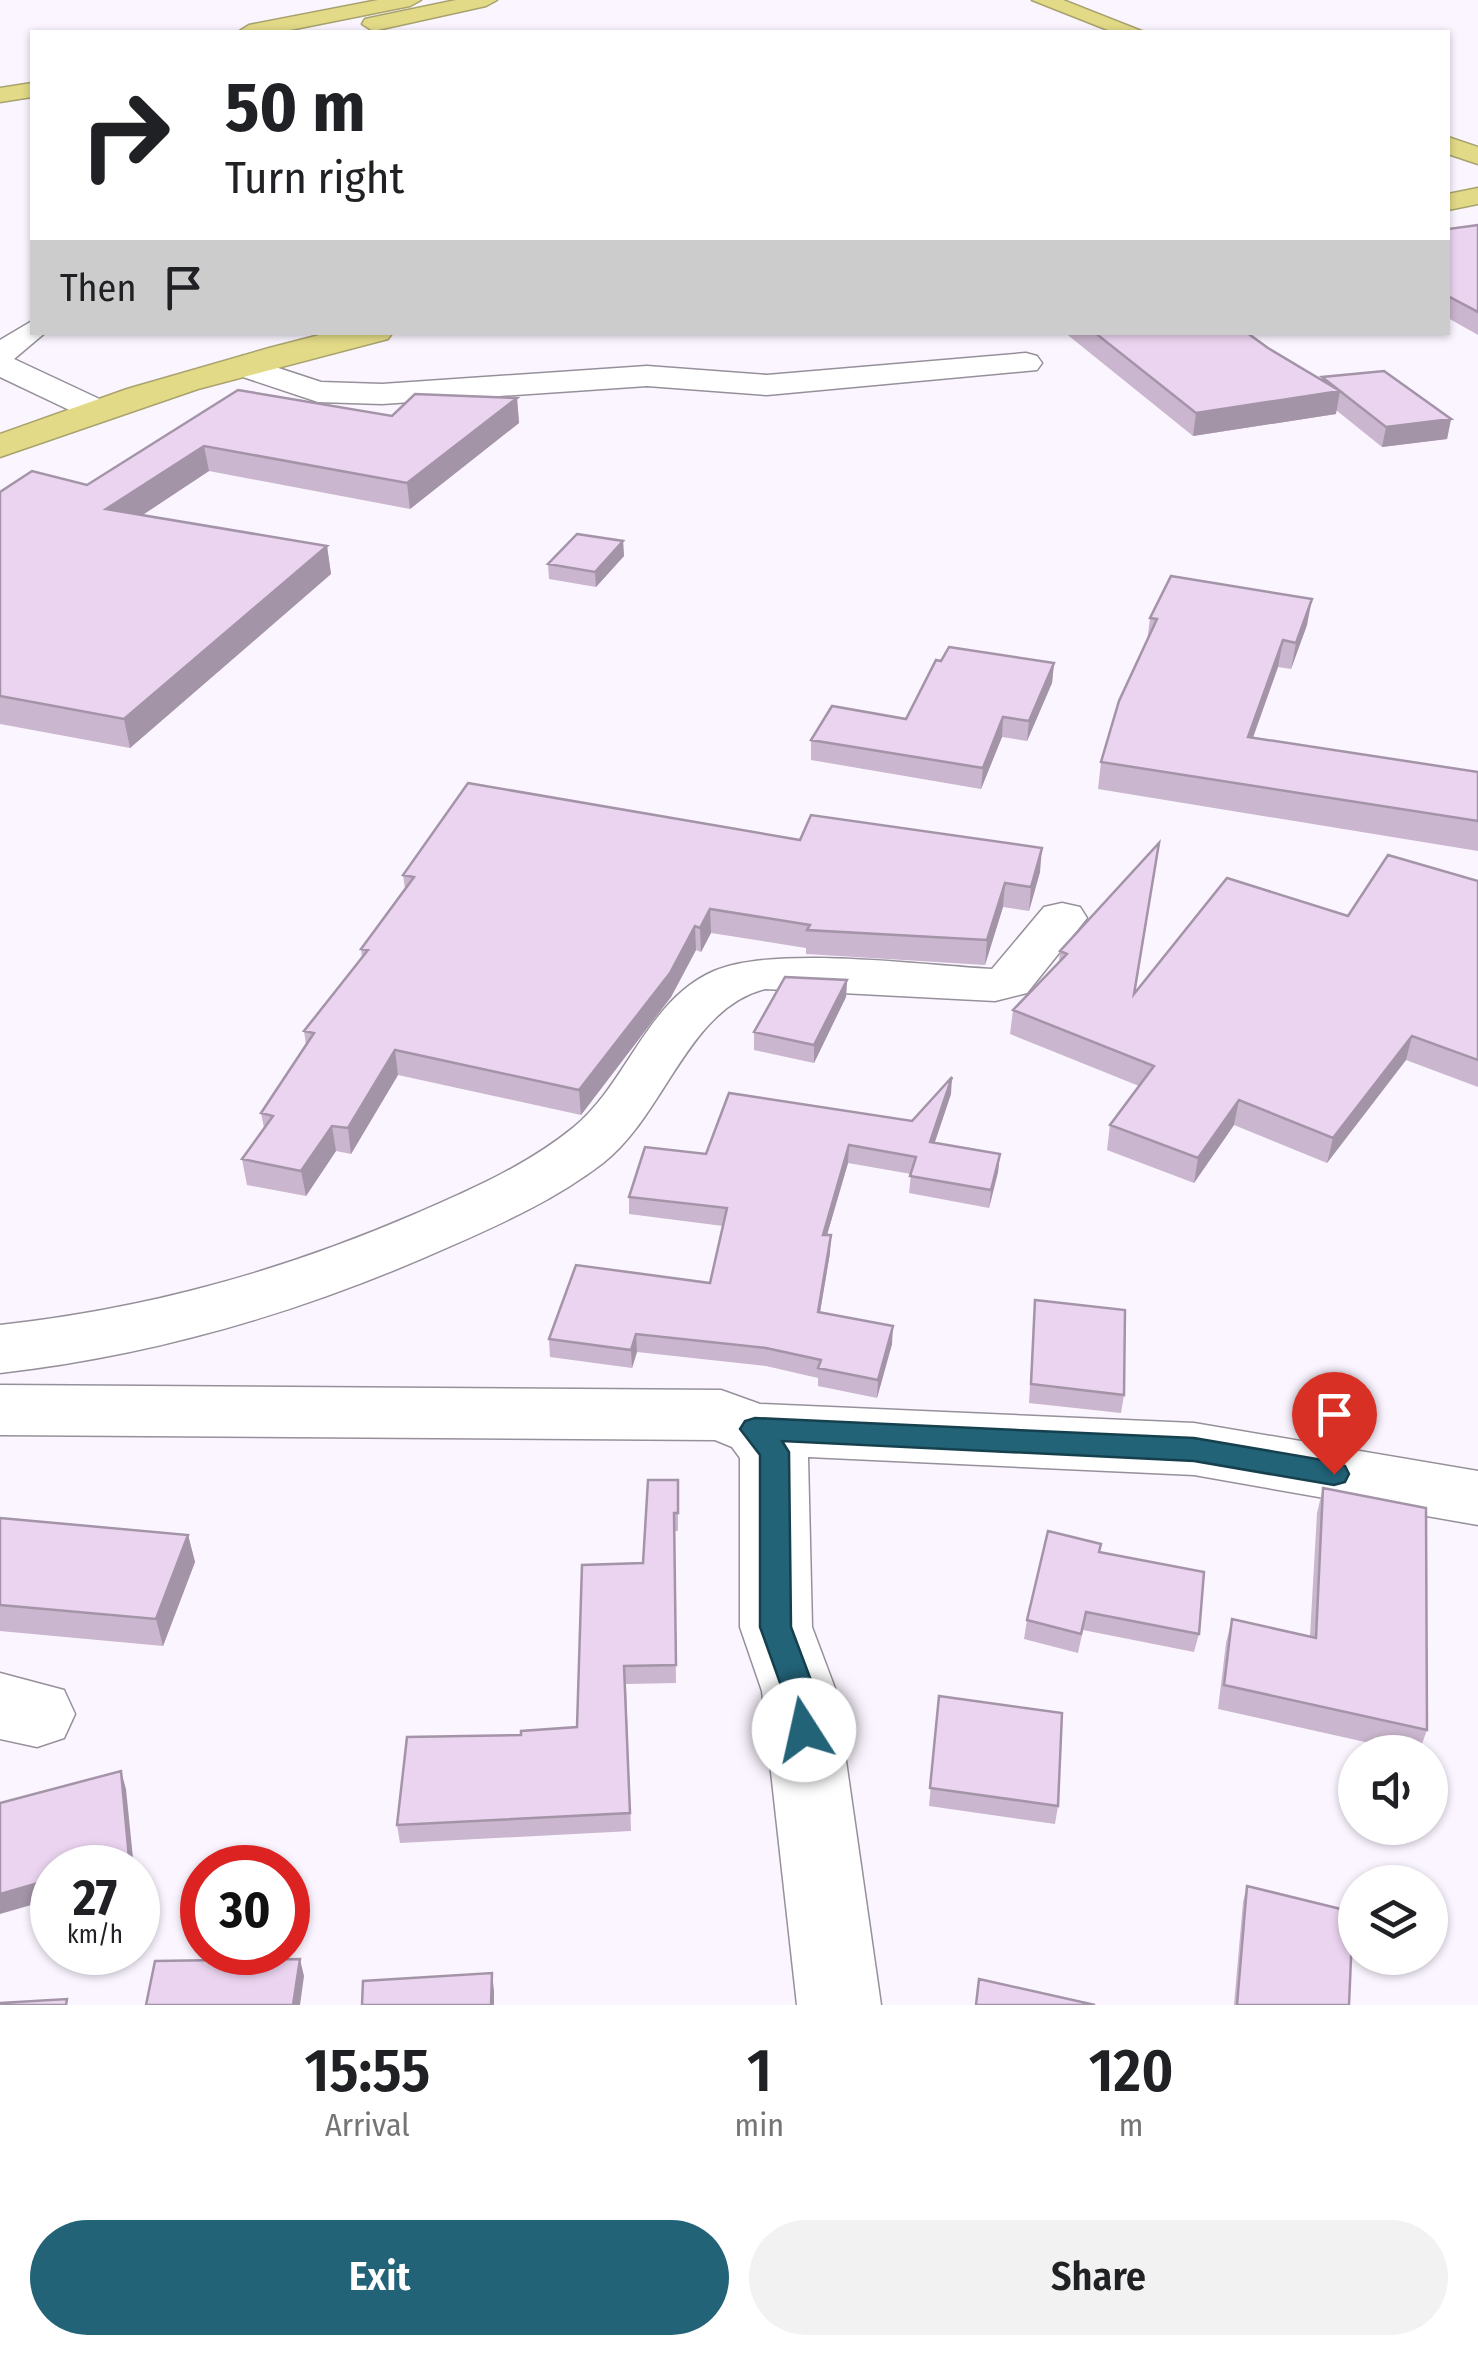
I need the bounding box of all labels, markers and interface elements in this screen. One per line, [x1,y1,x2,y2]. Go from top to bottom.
text: 50 m [225,66,366,150]
icon: right [60,70,190,200]
text: Turn right [225,151,404,205]
icon: arrive [156,260,211,315]
text: Then [60,265,136,311]
pin [1292,1372,1377,1475]
icon: arrive [1307,1387,1362,1442]
position arrow [752,1678,856,1782]
map controls [1338,1735,1448,1975]
button: sound [1338,1735,1448,1845]
speed limit sign: 30 [180,1845,310,1975]
button: layers [1338,1865,1448,1975]
text: 27 [73,1868,117,1928]
text: km/h [67,1920,123,1950]
text: 15:55 [304,2035,430,2107]
text: 1 [747,2035,772,2107]
text: 120 [1089,2035,1173,2107]
text: Arrival [325,2106,410,2144]
text: min [735,2106,784,2144]
text: m [1119,2106,1143,2144]
button: Exit [30,2220,729,2335]
button: Share [749,2220,1448,2335]

